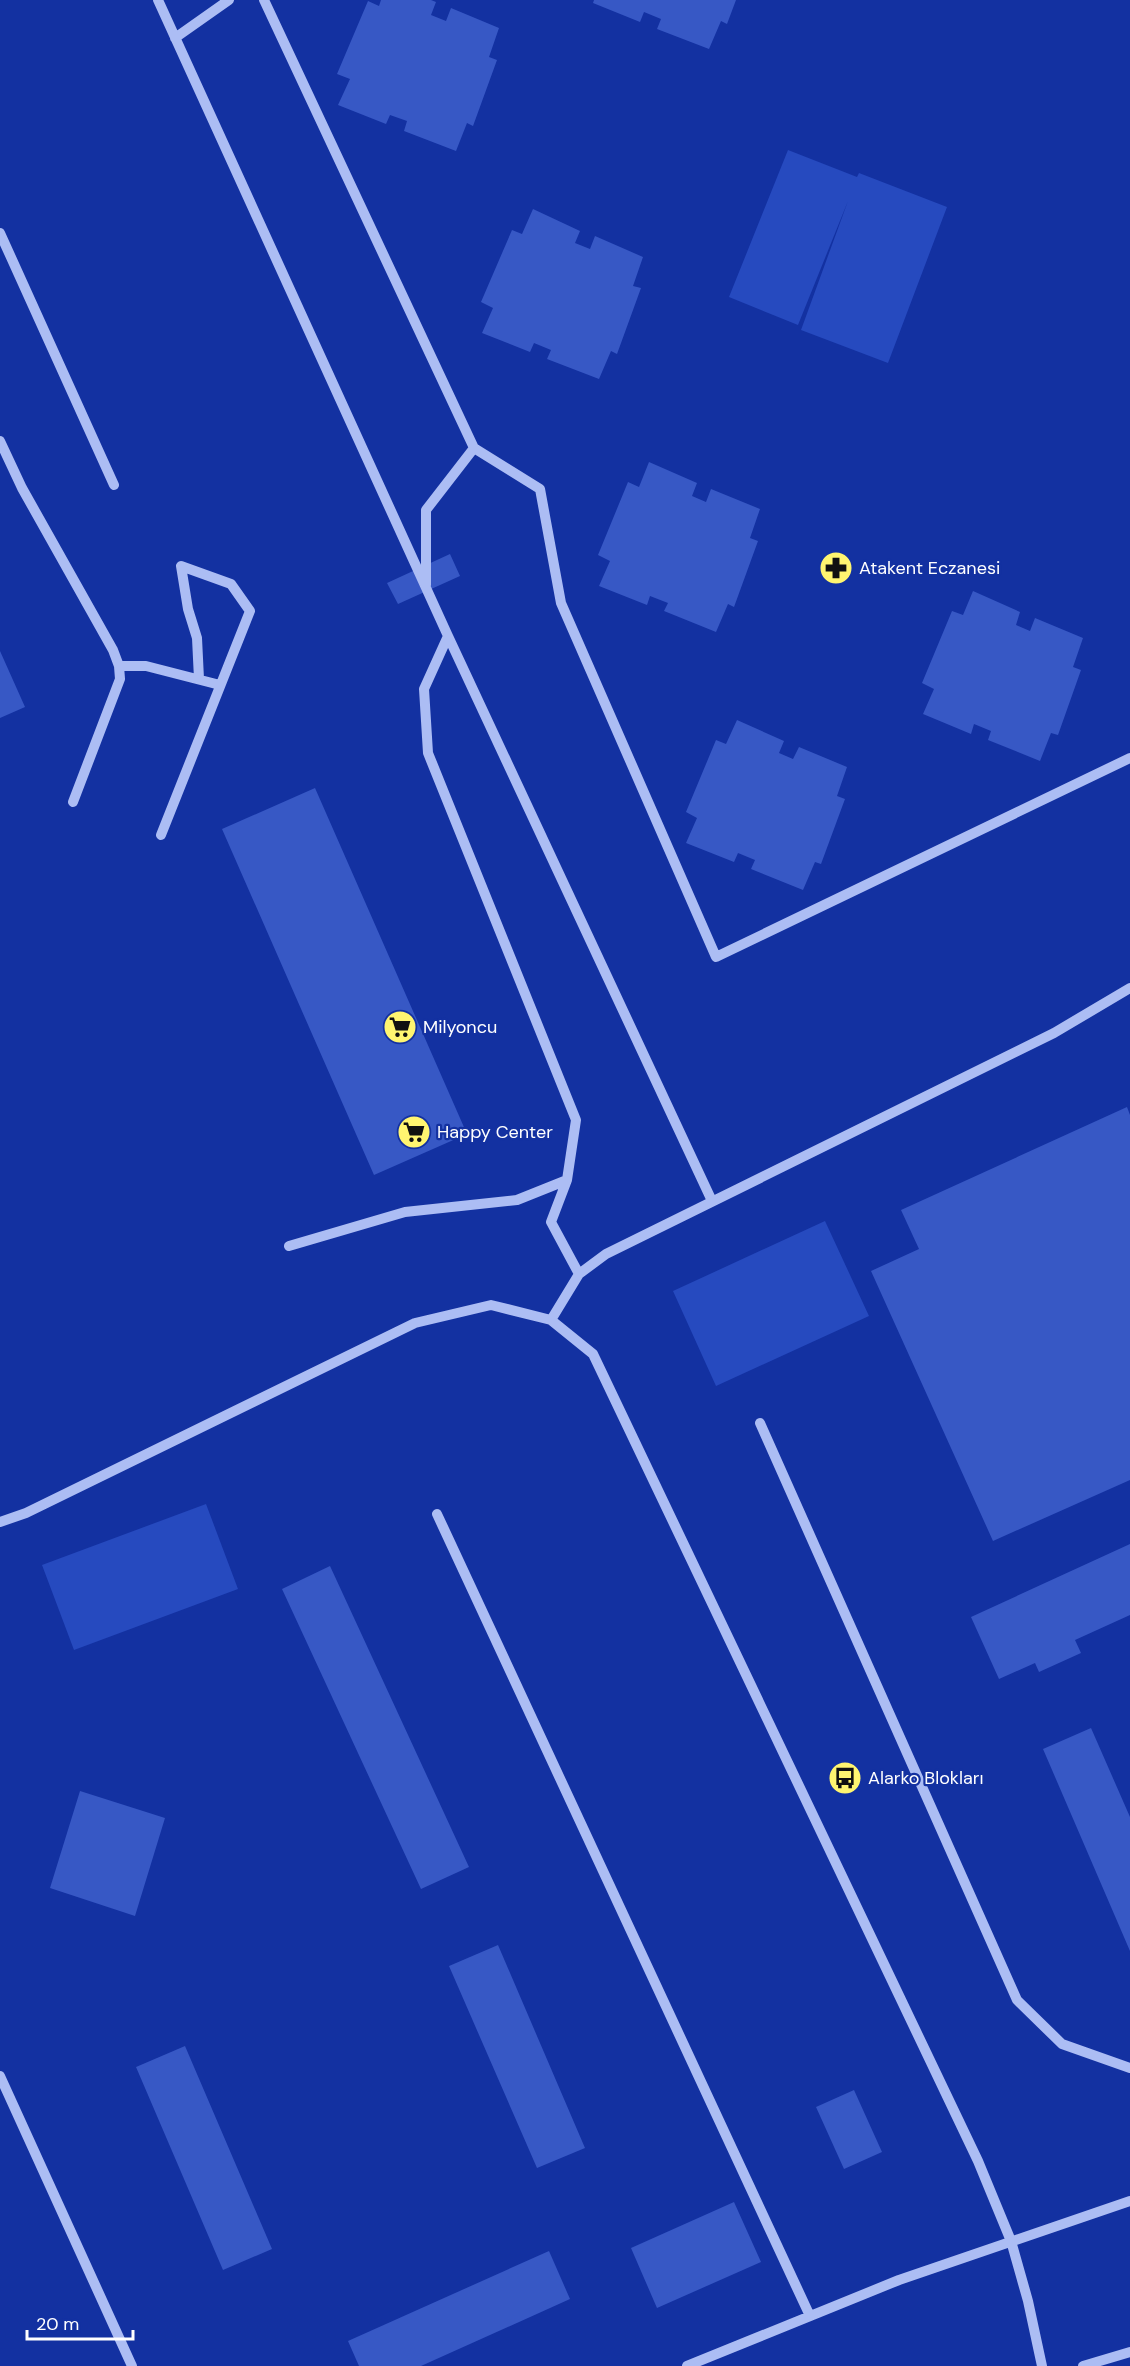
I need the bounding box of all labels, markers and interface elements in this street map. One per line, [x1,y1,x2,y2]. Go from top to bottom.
pharmacy icon: Atakent Eczanesi [818,550,854,586]
place label: Atakent Eczanesi [859,556,1000,580]
supermarket icon: Milyoncu [382,1009,418,1045]
place label: Milyoncu [423,1015,497,1039]
supermarket icon: Happy Center [396,1114,432,1150]
place label: Happy Center [437,1120,553,1144]
bus stop icon: Alarko Blokları [827,1760,863,1796]
place label: Alarko Blokları [868,1766,983,1790]
scale bar [27,2303,134,2341]
text: 20 m [36,2312,79,2336]

